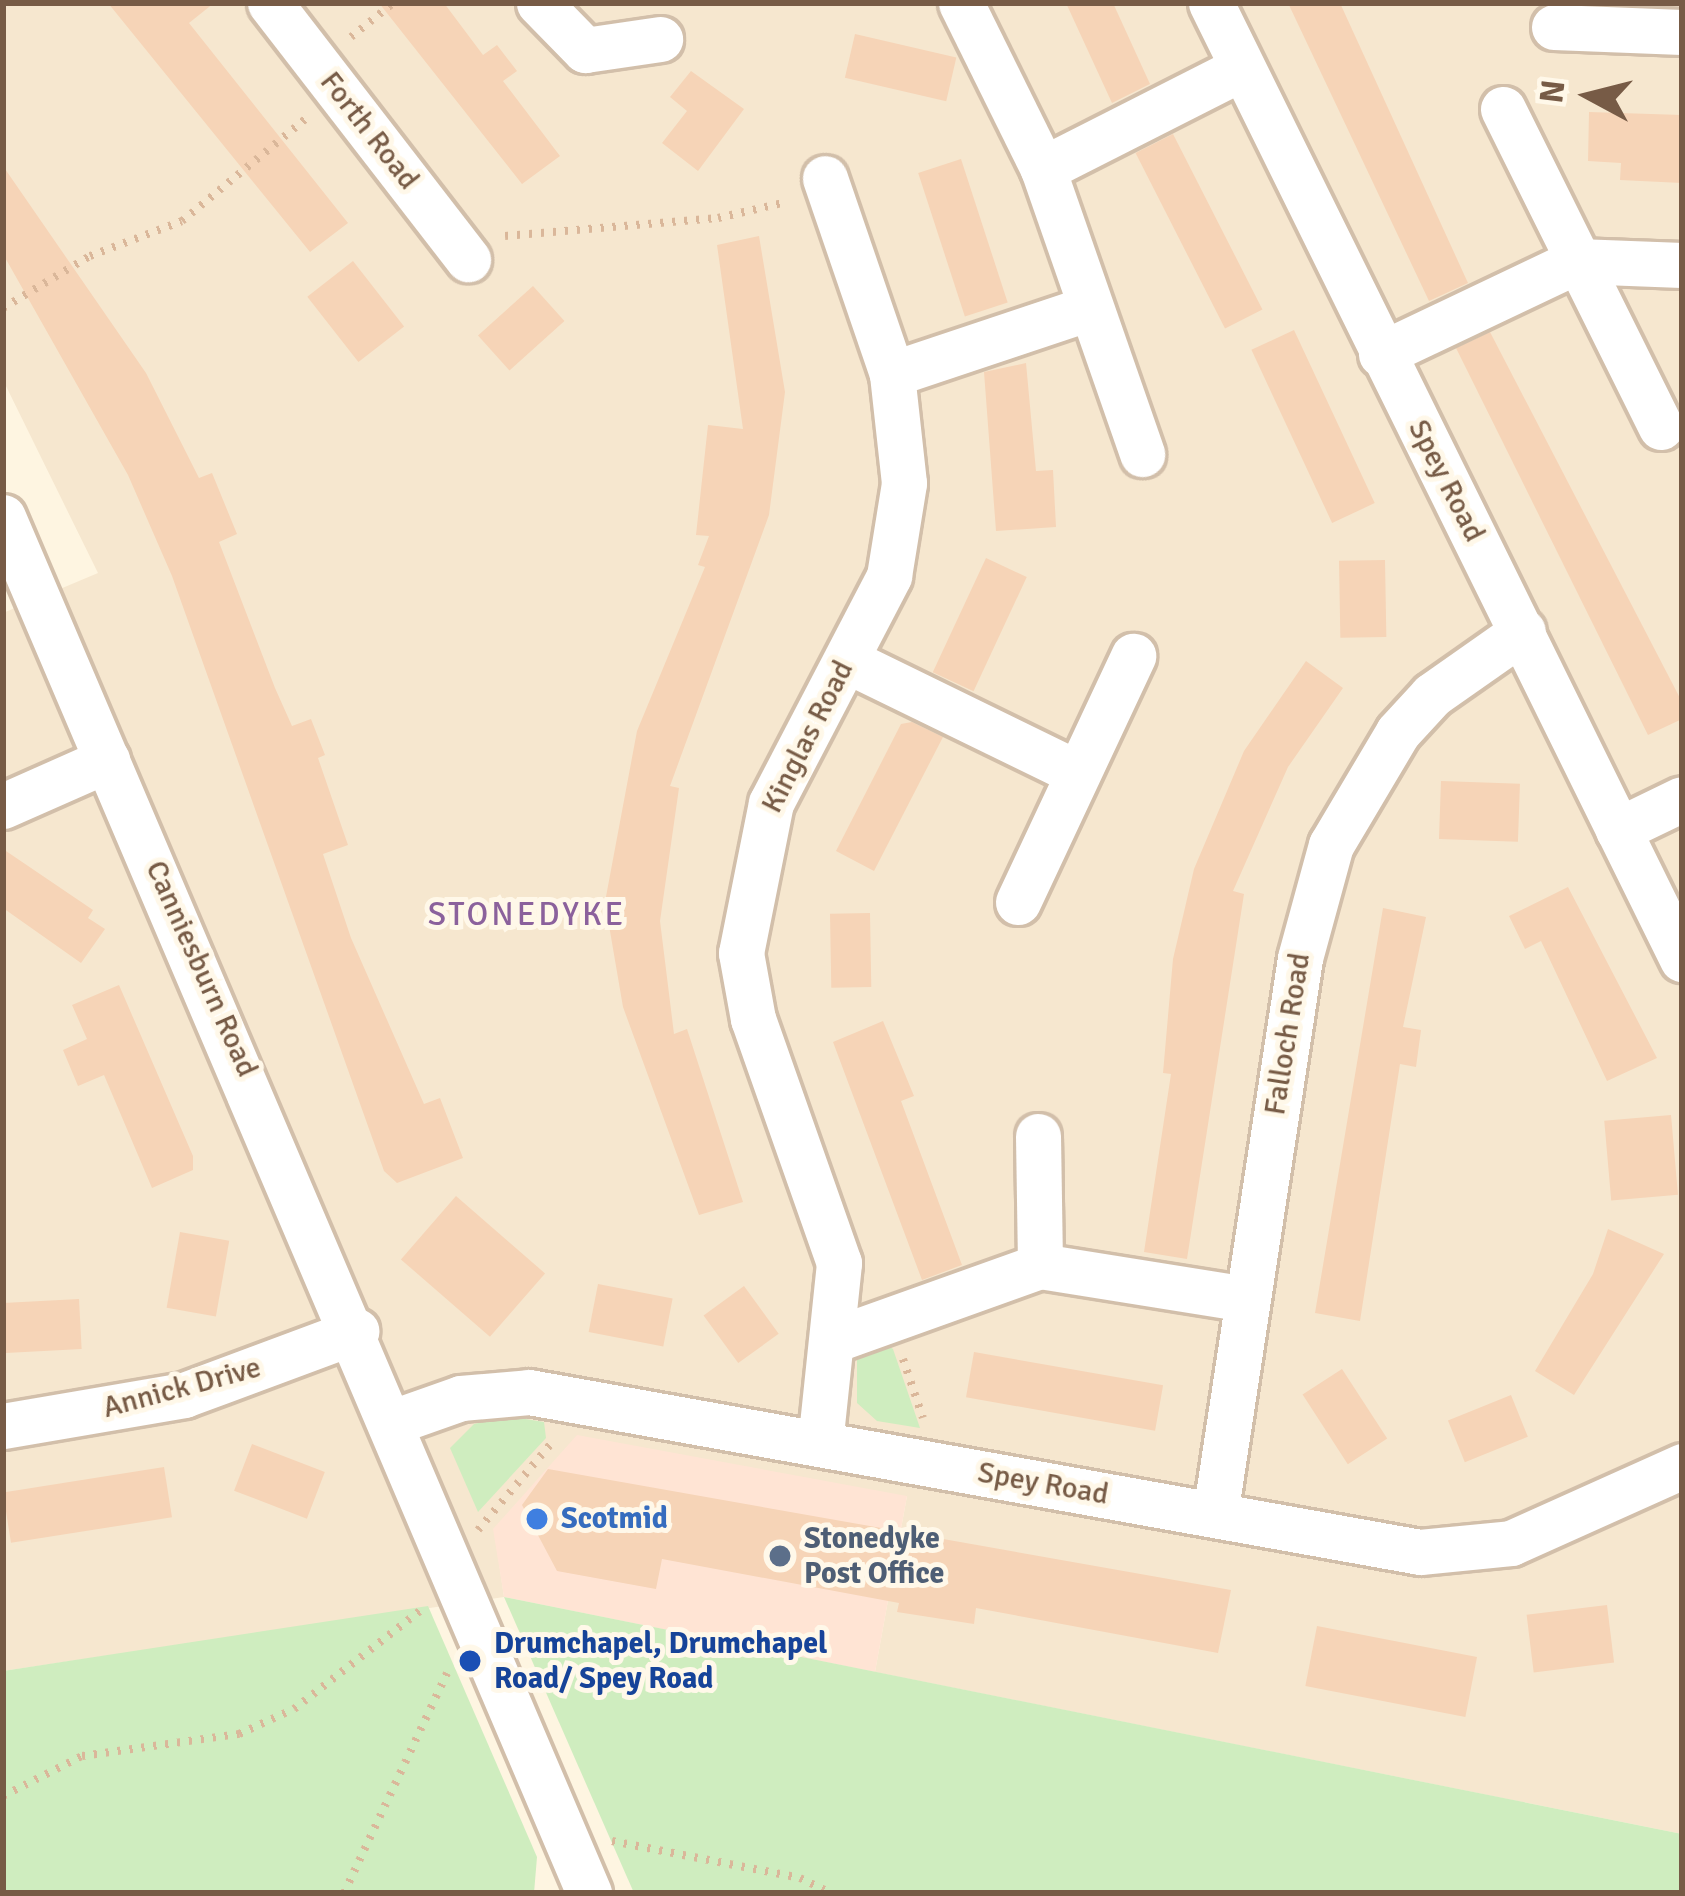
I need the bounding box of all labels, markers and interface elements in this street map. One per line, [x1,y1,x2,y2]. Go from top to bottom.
north arrow [1529,36,1649,156]
street label: Forth Road [312,65,426,197]
text: N [1531,78,1575,105]
street label: Spey Road [1400,414,1492,548]
street label: Kinglas Road [754,655,862,819]
street label: Canniesburn Road [137,855,265,1083]
district label: STONEDYKE [428,895,626,935]
street label: Falloch Road [1257,950,1319,1118]
street label: Annick Drive [99,1350,265,1426]
street label: Spey Road [975,1455,1111,1513]
place label: Scotmid [561,1501,668,1537]
marker: Scotmid [524,1506,550,1532]
place label: Stonedyke Post Office [804,1521,944,1592]
marker: Stonedyke Post Office [767,1543,793,1569]
place label: Drumchapel, Drumchapel Road/ Spey Road [494,1626,827,1696]
marker: Drumchapel, Drumchapel Road/ Spey Road [457,1648,483,1674]

